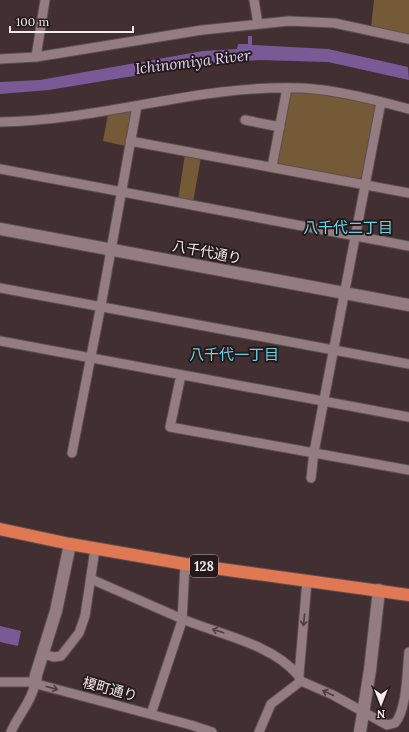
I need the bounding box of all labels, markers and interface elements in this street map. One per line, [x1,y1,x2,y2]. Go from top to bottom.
scale bar [10,8,133,34]
text: 100 m [16,14,49,29]
water label: Ichinomiya River [134,45,252,78]
district label: 八千代二丁目 [303,218,393,237]
street label: 八千代通り [171,236,243,268]
district label: 八千代一丁目 [189,345,279,364]
road number: 128 [190,555,218,577]
one-way arrow [301,613,308,626]
one-way arrow [212,627,225,634]
street label: 榎町通り [81,673,139,705]
north arrow [361,684,401,724]
one-way arrow [45,685,58,692]
one-way arrow [323,689,335,697]
text: N [376,707,385,721]

